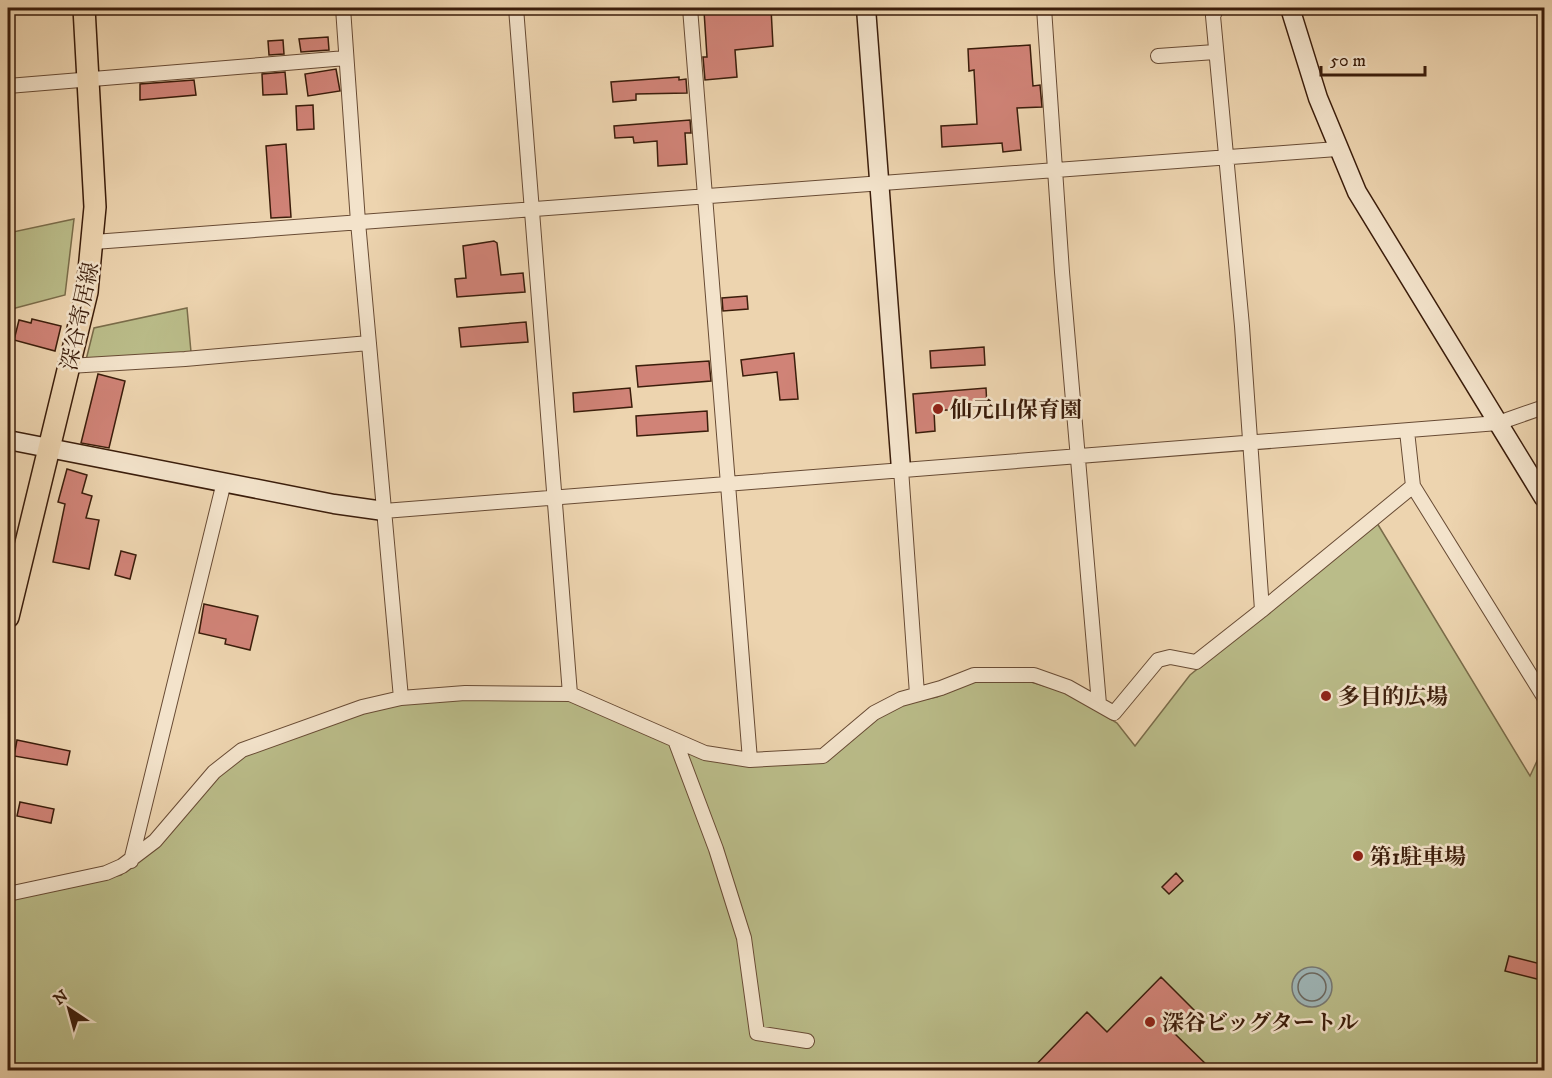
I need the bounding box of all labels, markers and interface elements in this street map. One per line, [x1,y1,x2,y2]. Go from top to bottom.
scale bar [1321,39,1424,77]
text: 50 m [1330,50,1366,72]
street label: 深谷寄居線 [56,260,105,373]
place label: 仙元山保育園 [950,397,1082,424]
marker: 仙元山保育園 [931,402,945,416]
place label: 多目的広場 [1338,684,1448,711]
marker: 多目的広場 [1319,689,1333,703]
place label: 第1駐車場 [1370,844,1466,871]
marker: 第1駐車場 [1351,849,1365,863]
north arrow [39,979,99,1039]
text: N [50,986,72,1010]
place label: 深谷ビッグタートル [1162,1010,1359,1037]
marker: 深谷ビッグタートル [1143,1015,1157,1029]

